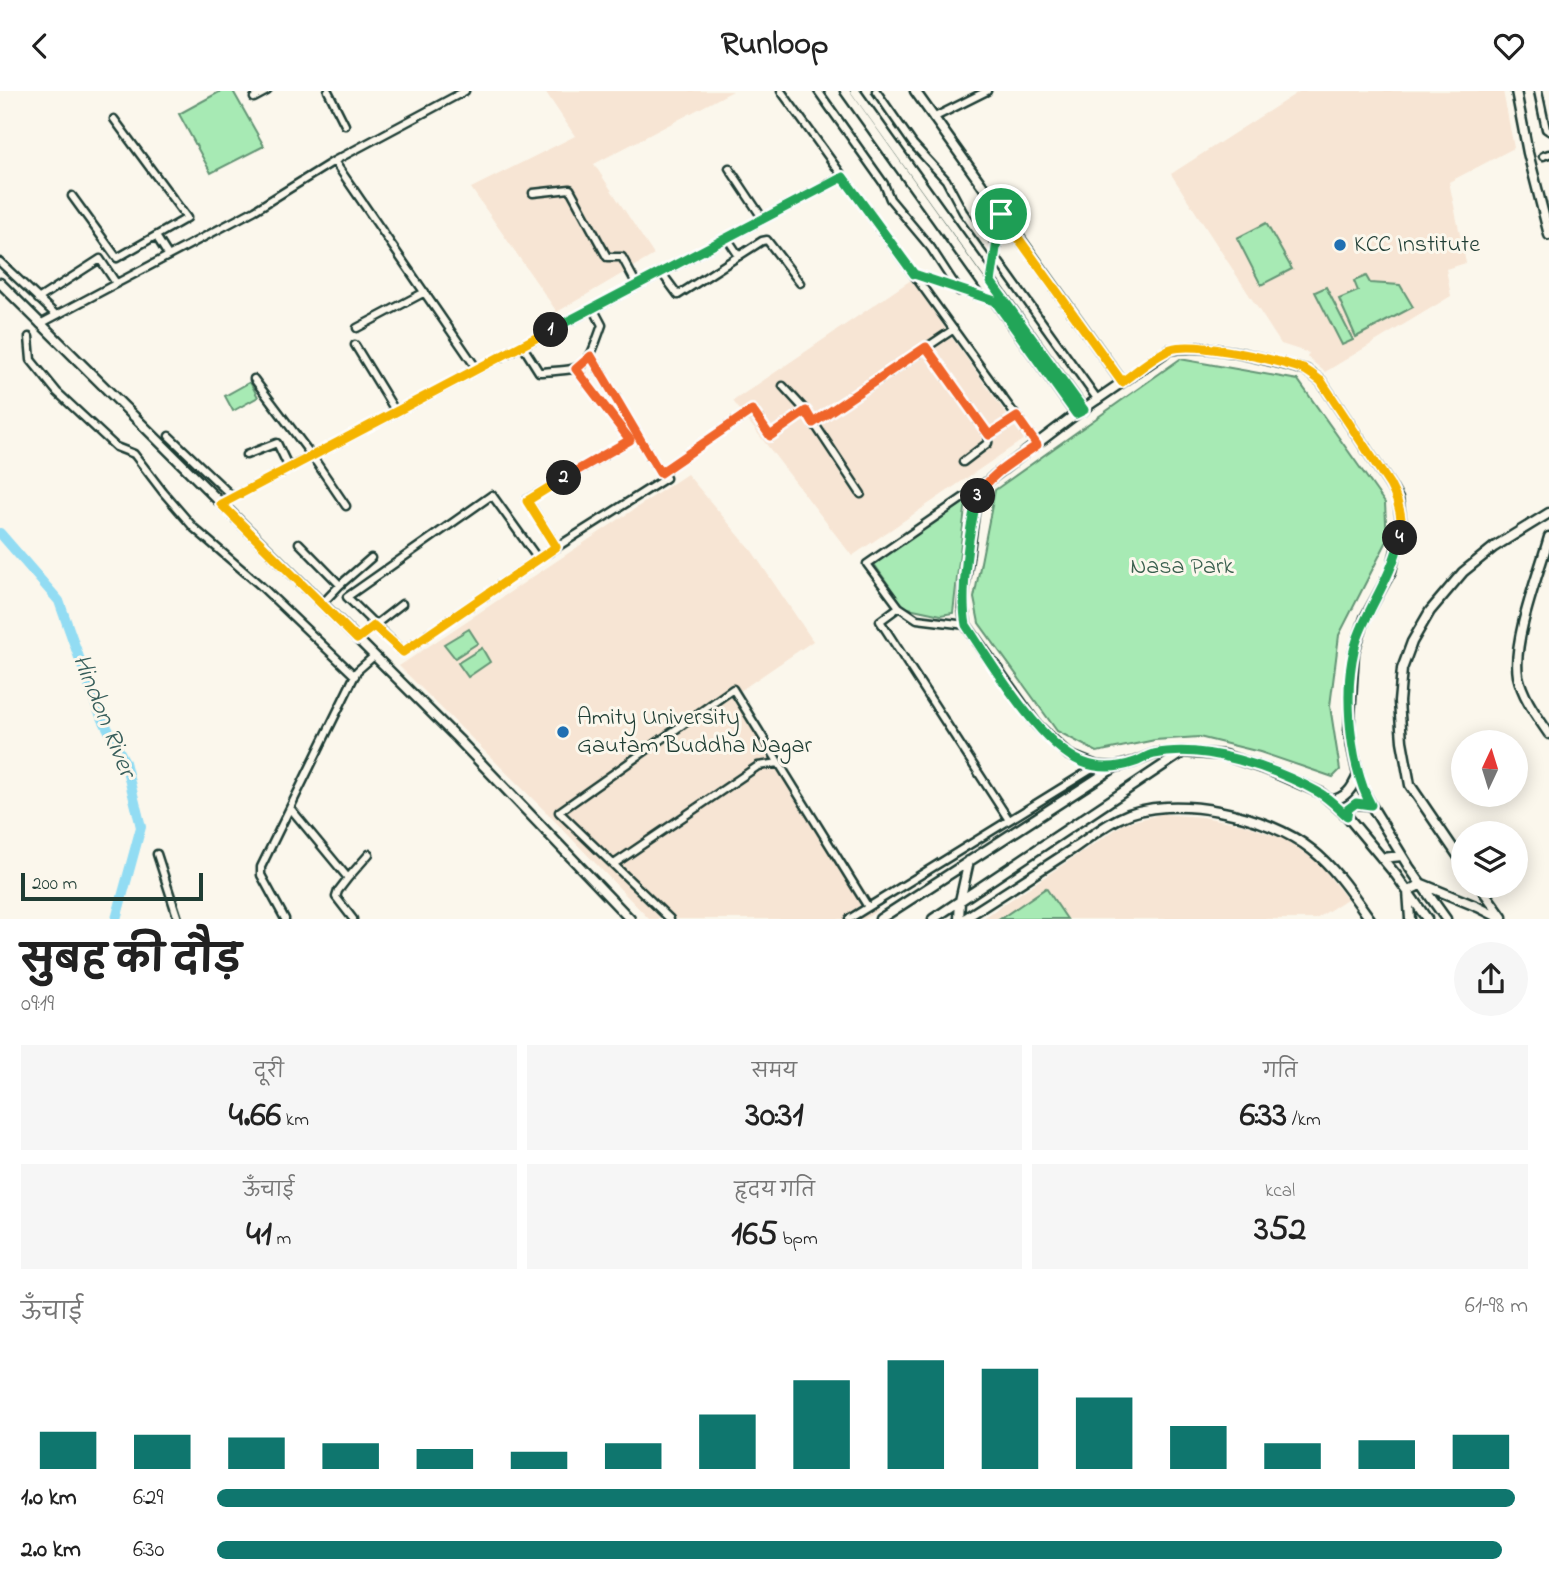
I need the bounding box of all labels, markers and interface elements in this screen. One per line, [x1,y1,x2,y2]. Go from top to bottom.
text: Runloop [721,22,828,69]
icon: back [21,27,59,65]
icon: heart [1490,27,1528,65]
pin [971,184,1031,244]
icon: arrive [982,195,1020,233]
place label: KCC Institute [1354,228,1480,263]
marker: KCC Institute [1332,237,1348,253]
pin: 1 [534,313,568,347]
text: 1 [547,316,554,343]
pin: 2 [546,461,582,495]
text: 2 [559,464,568,491]
pin: 3 [960,479,996,513]
text: 3 [974,482,981,509]
pin: 4 [1382,521,1418,555]
text: 4 [1396,524,1403,551]
park label: Nasa Park [1130,550,1234,585]
water label: Hindon River [61,649,146,786]
place label: Amity University Gautam Buddha Nagar [577,701,812,764]
marker: Amity University Gautam Buddha Nagar [555,724,571,740]
north arrow [1451,730,1528,807]
map controls [1451,730,1528,898]
button: layers [1451,821,1528,898]
scale bar [21,870,203,902]
text: 200 m [32,871,77,898]
text: सुबह की दौड़ [21,934,241,990]
button: share [1454,942,1528,1016]
text: 09:19 [21,988,54,1021]
text: दूरी [254,1059,284,1086]
text: समय [752,1059,797,1086]
text: गति [1263,1059,1297,1086]
text: 4.66 [229,1091,281,1142]
text: 30:31 [745,1091,804,1142]
text: 6:33 [1240,1091,1287,1142]
text: km [281,1107,309,1134]
text: /km [1287,1107,1321,1134]
text: ऊँचाई [243,1178,294,1205]
text: हृदय गति [734,1178,815,1205]
text: kcal [1265,1178,1295,1205]
text: 352 [1254,1205,1306,1256]
text: 41 [246,1210,272,1261]
text: 165 [731,1210,778,1261]
text: m [272,1226,291,1253]
text: bpm [778,1226,818,1253]
text: 61–98 m [1465,1290,1528,1323]
text: ऊँचाई [21,1297,83,1330]
text: 1.0 km [21,1482,77,1515]
text: 6:29 [133,1482,163,1515]
text: 2.0 km [21,1534,81,1567]
text: 6:30 [133,1534,165,1567]

